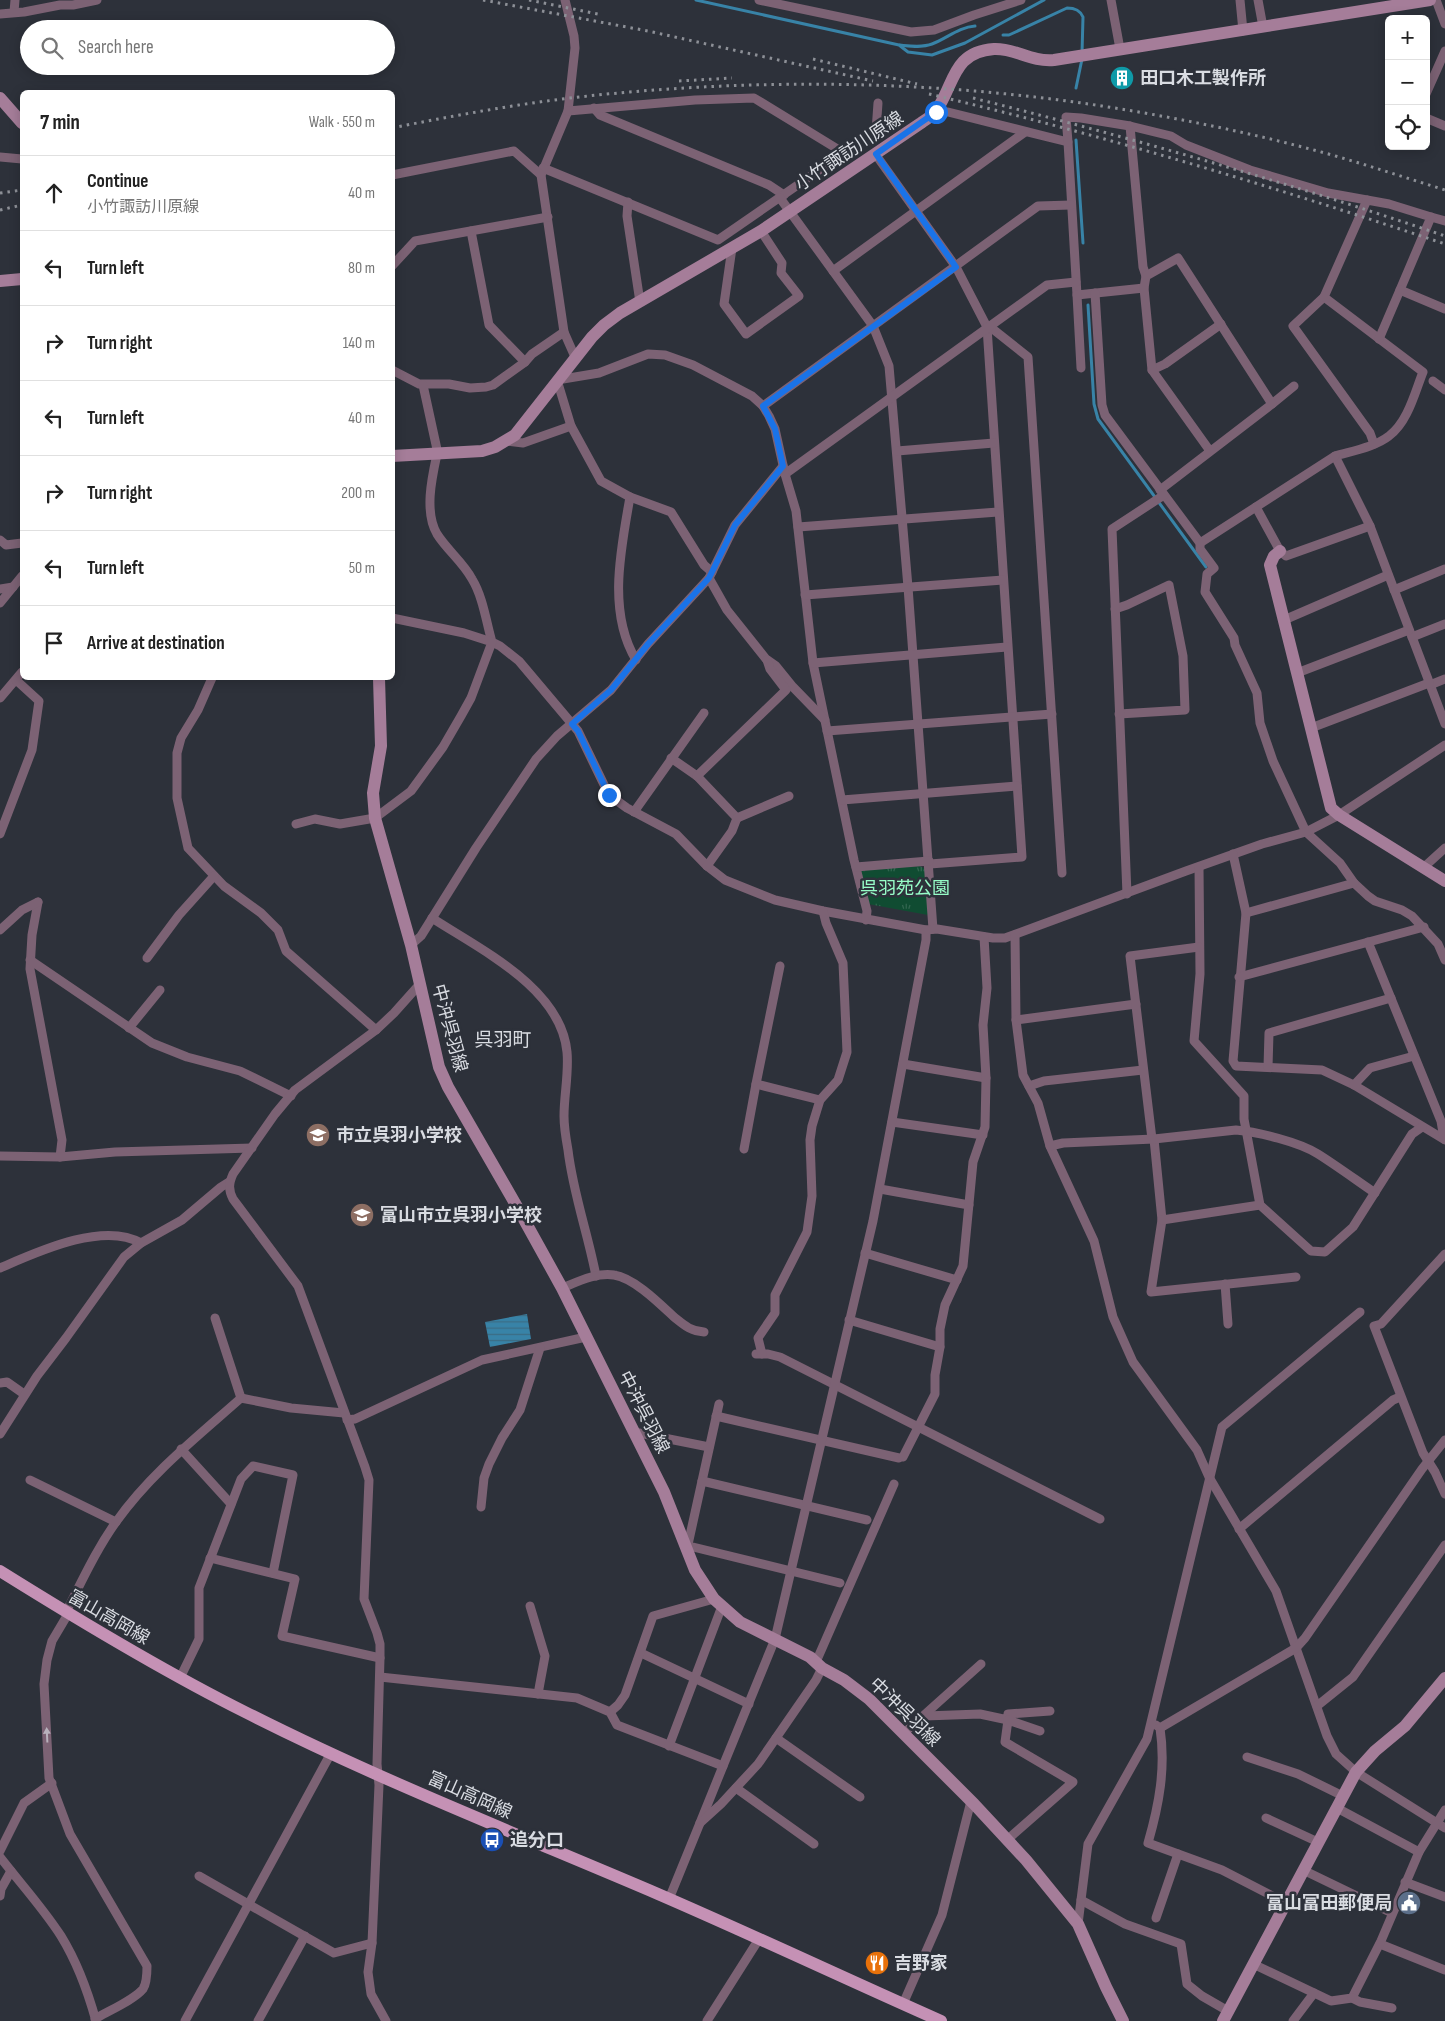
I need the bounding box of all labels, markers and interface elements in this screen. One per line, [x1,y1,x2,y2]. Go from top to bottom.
map controls [1385,15,1430,150]
button: + [1385,15,1430,60]
search box [20,20,395,75]
icon: search [38,34,66,62]
text: Search here [78,36,154,59]
button: − [1385,60,1430,105]
building icon: 田口木工製作所 [1109,65,1135,91]
place label: 田口木工製作所 [1140,68,1266,89]
route start [925,101,948,124]
button: locate [1385,105,1430,150]
street label: 小竹諏訪川原線 [791,107,907,195]
text: 7 min [40,110,80,135]
text: Walk · 550 m [309,113,375,132]
text: Continue [87,170,148,193]
icon: ahead [40,179,68,207]
text: 40 m [348,184,375,203]
text: 小竹諏訪川原線 [87,198,199,217]
icon: left [40,254,68,282]
text: Turn left [87,257,144,280]
text: 80 m [348,259,375,278]
icon: right [40,329,68,357]
text: Turn right [87,332,152,355]
text: 140 m [343,334,375,353]
icon: left [40,404,68,432]
text: Turn left [87,407,144,430]
text: 40 m [348,409,375,428]
icon: right [40,479,68,507]
text: Turn right [87,482,152,505]
text: 200 m [341,484,375,503]
icon: left [40,554,68,582]
text: Turn left [87,557,144,580]
text: 50 m [349,559,375,578]
icon: arrive [40,629,68,657]
text: Arrive at destination [87,632,225,655]
route end [598,784,621,807]
park label: 呉羽苑公園 [860,878,950,899]
street label: 中沖呉羽線 [428,982,471,1074]
district label: 呉羽町 [474,1029,532,1052]
school or university icon: 市立呉羽小学校 [305,1122,331,1148]
place label: 市立呉羽小学校 [336,1125,462,1146]
school or university icon: 富山市立呉羽小学校 [349,1202,375,1228]
place label: 富山市立呉羽小学校 [380,1205,542,1226]
street label: 中沖呉羽線 [614,1367,673,1457]
street label: 富山高岡線 [65,1586,153,1649]
street label: 中沖呉羽線 [865,1674,944,1751]
one-way arrow [43,1727,51,1743]
street label: 富山高岡線 [424,1768,515,1823]
bus stop icon: 追分口 [479,1827,505,1853]
place label: 追分口 [510,1830,564,1851]
public building icon: 富山富田郵便局 [1396,1890,1422,1916]
place label: 富山富田郵便局 [1266,1893,1392,1914]
restaurant icon: 吉野家 [864,1950,890,1976]
place label: 吉野家 [894,1953,948,1974]

